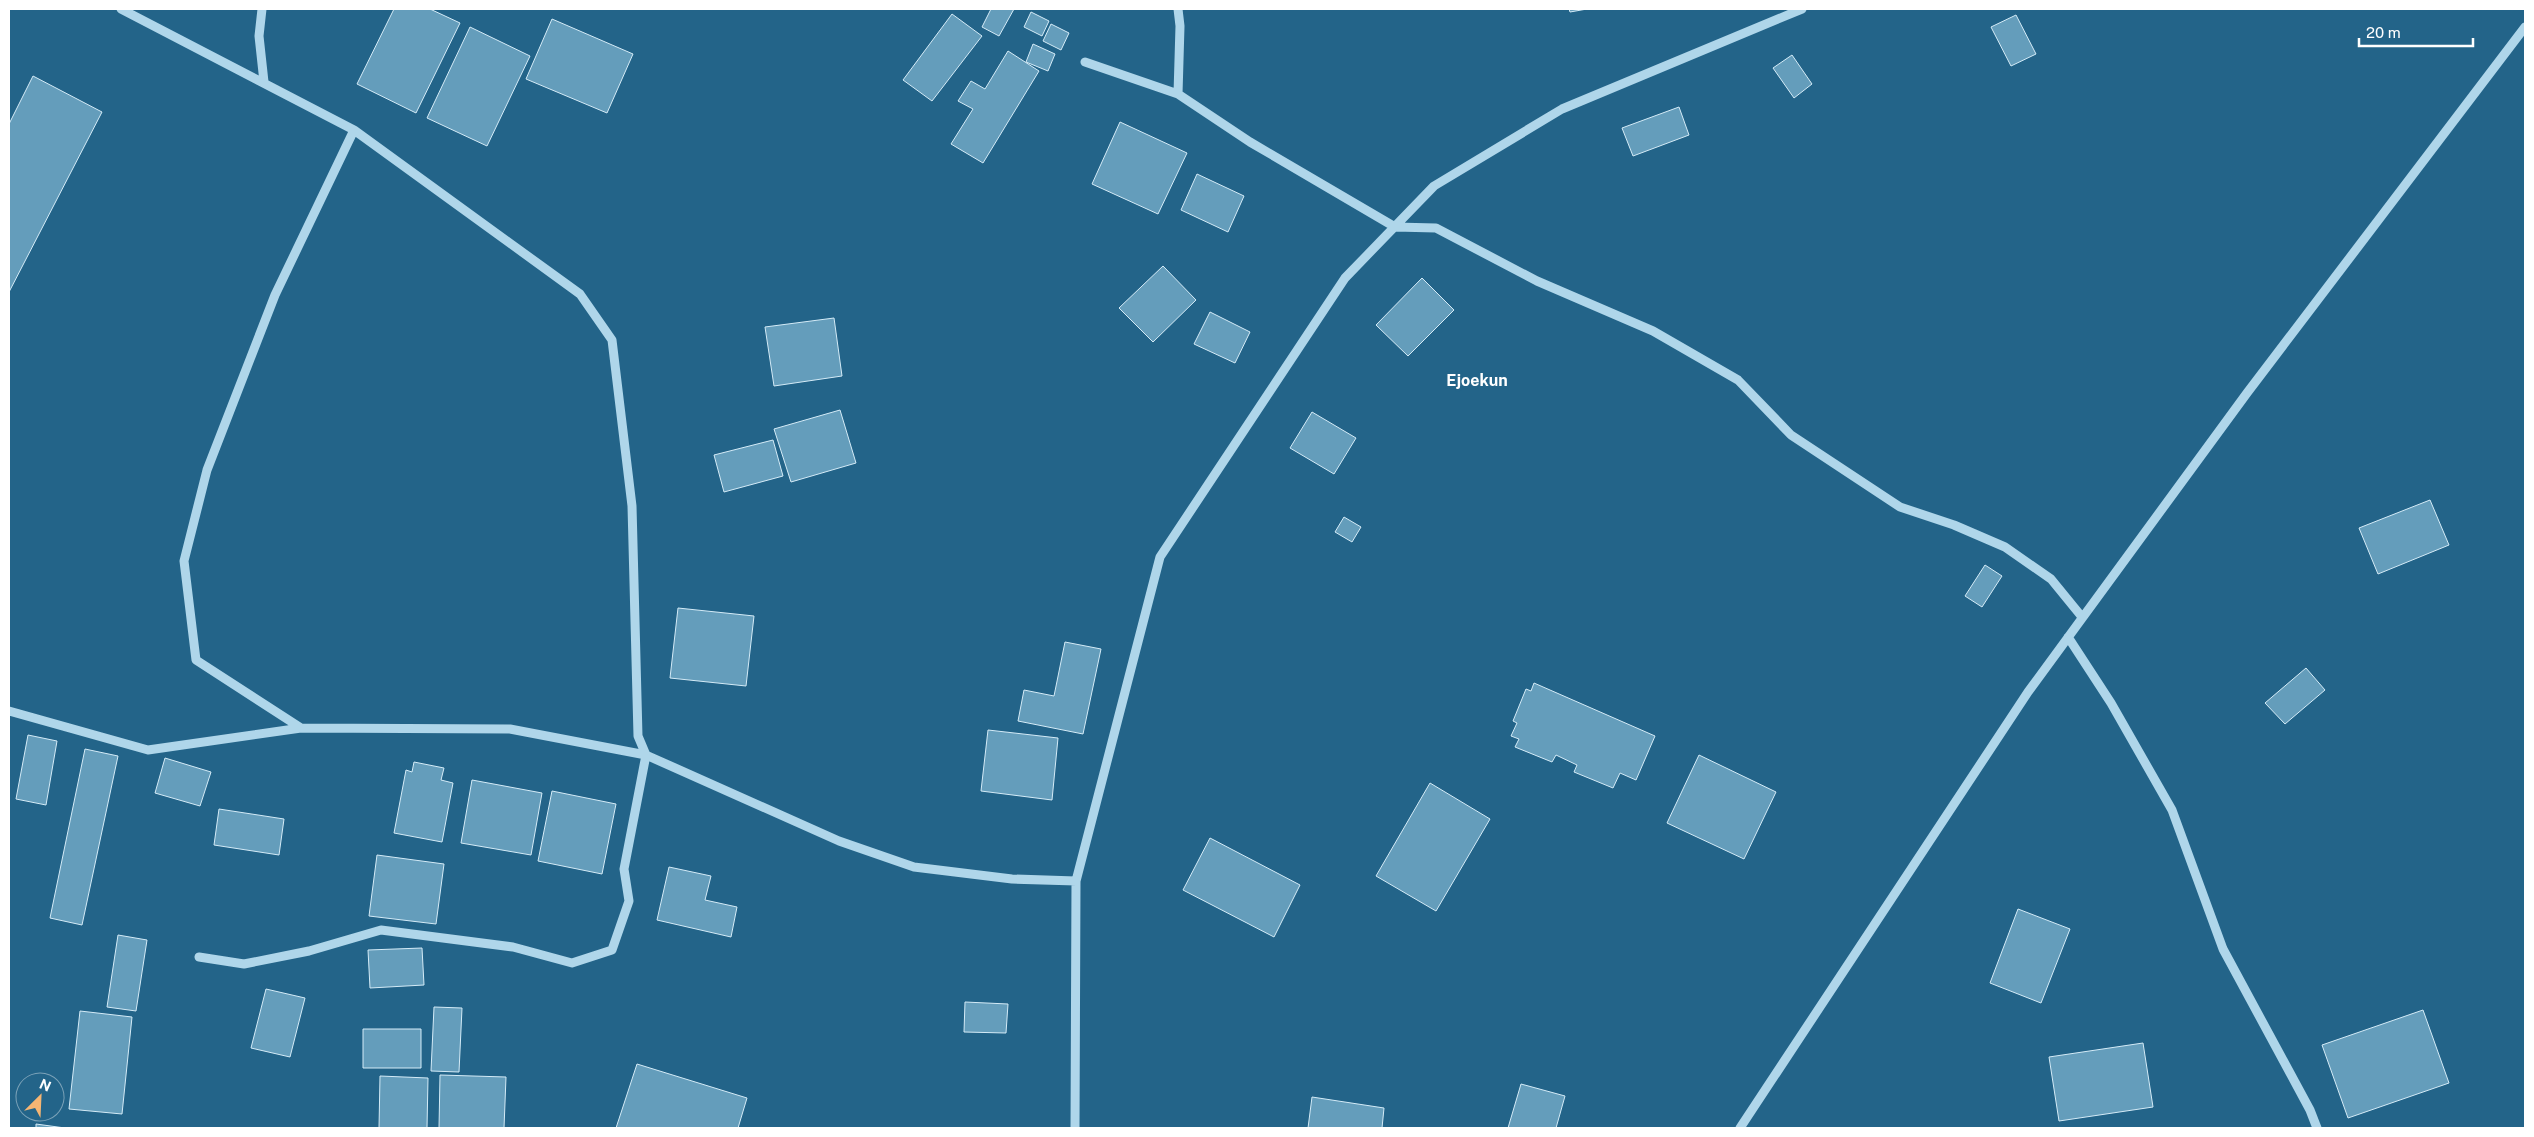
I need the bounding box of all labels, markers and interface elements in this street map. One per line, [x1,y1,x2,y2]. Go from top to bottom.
scale bar [2359,15,2473,47]
text: 20 m [2366,24,2401,41]
district label: Ejoekun [1446,371,1508,390]
north arrow [15,1072,65,1122]
text: N [37,1076,54,1095]

